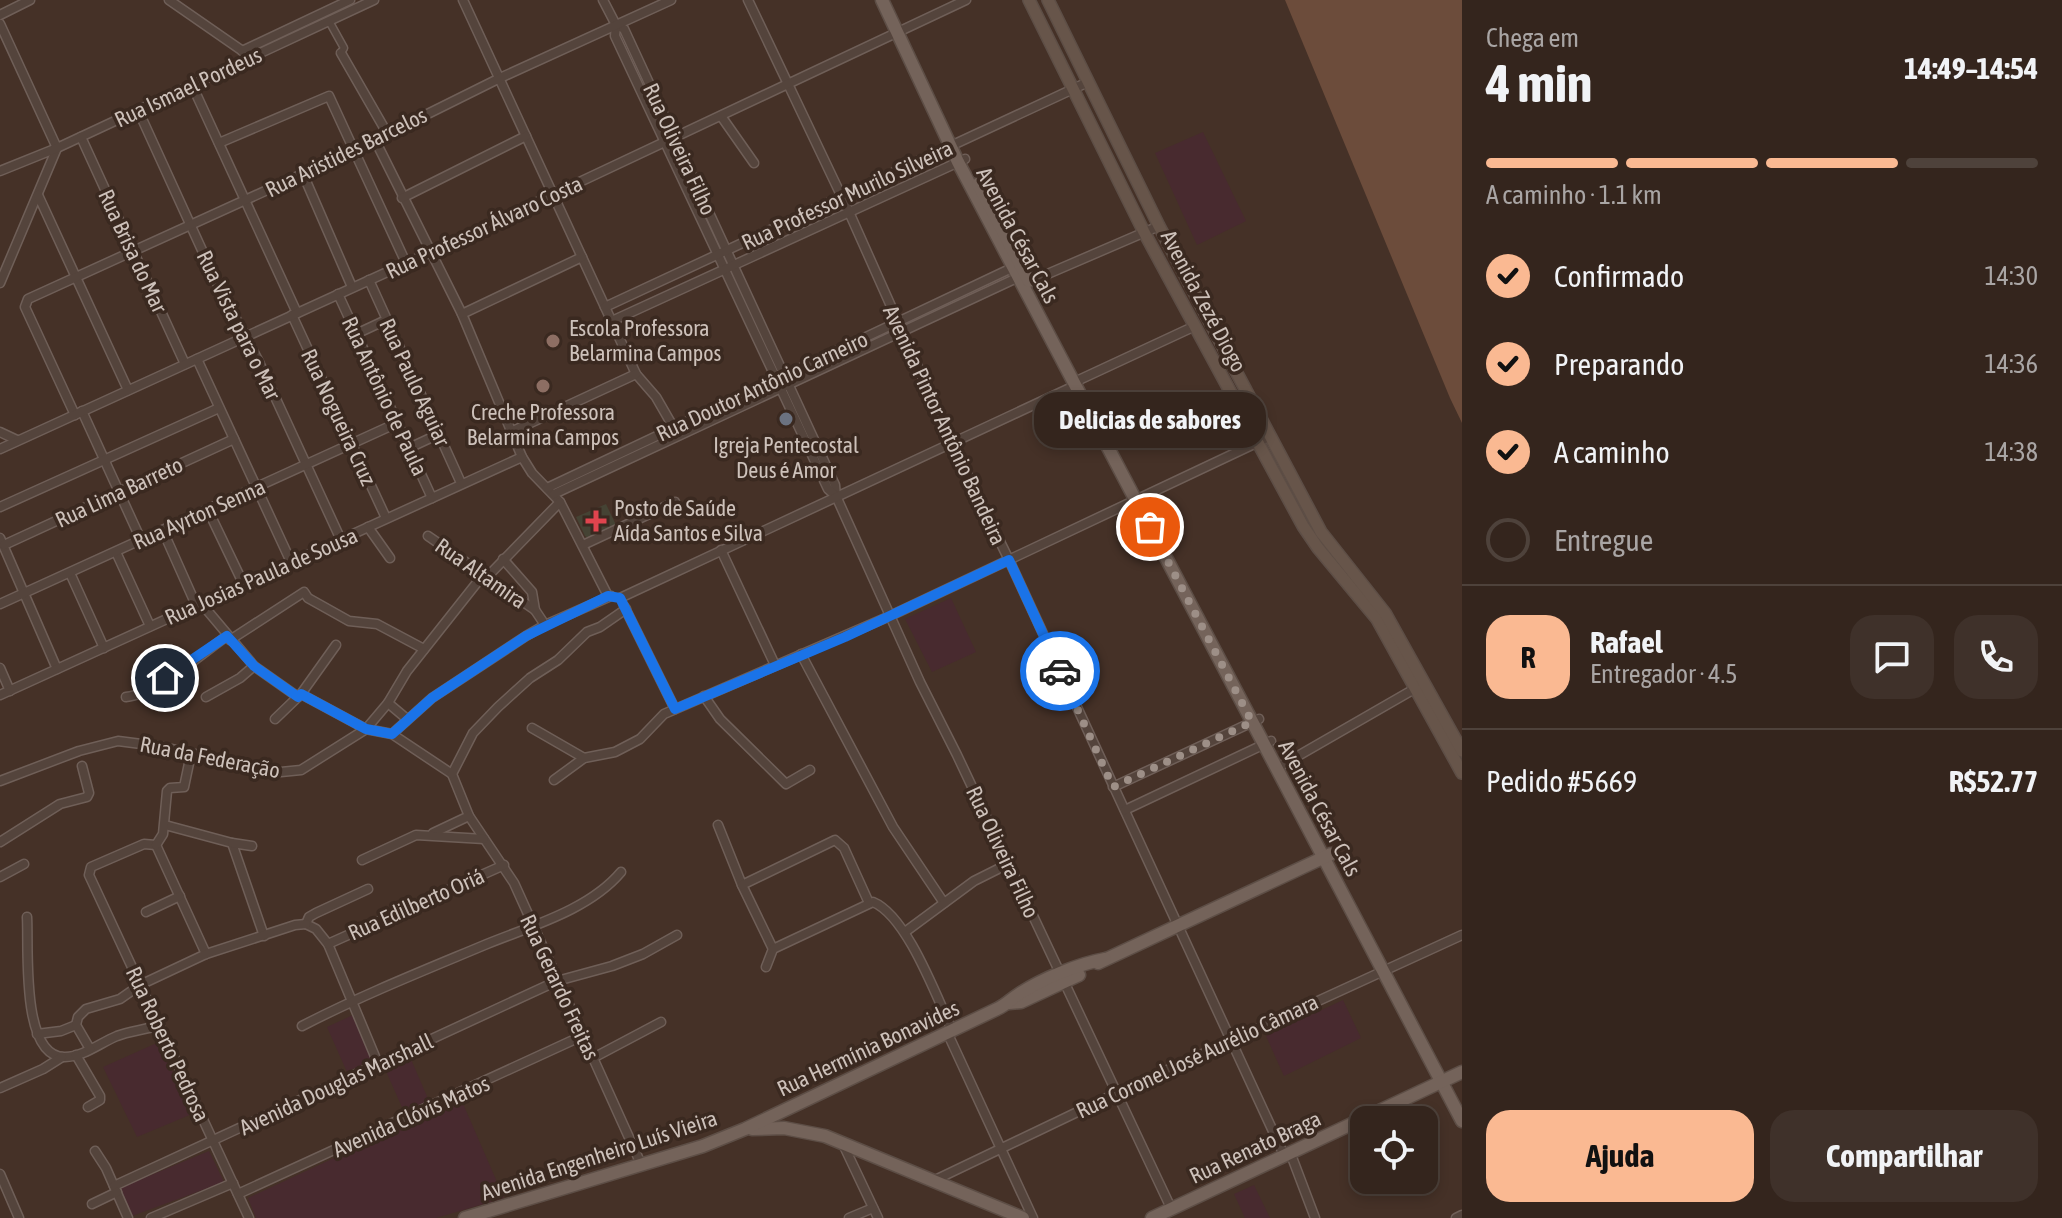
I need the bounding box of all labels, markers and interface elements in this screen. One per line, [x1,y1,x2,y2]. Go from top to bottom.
text: Chega em [1486,23,1579,53]
street label: Rua Ismael Pordeus [110,41,266,132]
text: 14:49–14:54 [1904,51,2038,85]
text: 4 min [1486,53,1592,113]
street label: Rua Oliveira Filho [638,79,722,219]
street label: Rua Aristides Barcelos [261,102,431,202]
street label: Rua Professor Murilo Silveira [737,135,957,255]
street label: Avenida César Cals [971,163,1065,308]
street label: Rua Professor Álvaro Costa [382,170,586,284]
text: A caminho · 1.1 km [1486,180,1662,210]
street label: Rua Brisa do Mar [93,185,173,317]
street label: Avenida Zezé Diogo [1156,226,1252,376]
street label: Rua Vista para o Mar [192,246,287,404]
icon: check [1486,254,1530,298]
text: Confirmado [1554,259,1684,293]
text: 14:30 [1984,261,2038,291]
street label: Avenida Pintor Antônio Bandeira [878,301,1012,549]
street label: Rua Antônio de Paula [337,312,433,480]
street label: Rua Paulo Aguiar [374,314,456,450]
place label: Escola Professora Belarmina Campos [569,315,722,366]
street label: Rua Doutor Antônio Carneiro [652,326,872,446]
marker: Escola Professora Belarmina Campos [544,332,562,350]
icon: check [1486,342,1530,386]
street label: Rua Nogueira Cruz [296,345,382,489]
text: Preparando [1554,347,1684,381]
text: 14:36 [1984,349,2038,379]
marker: Creche Professora Belarmina Campos [534,377,552,395]
callout: Delicias de sabores [1034,391,1266,447]
place label: Creche Professora Belarmina Campos [467,399,619,450]
text: Delicias de sabores [1059,405,1241,435]
marker: Igreja Pentecostal Deus é Amor [777,410,795,428]
icon: check [1486,430,1530,474]
place label: Igreja Pentecostal Deus é Amor [713,432,859,483]
text: A caminho [1554,435,1670,469]
text: 14:38 [1984,437,2038,467]
street label: Rua Lima Barreto [51,451,187,533]
street label: Rua Ayrton Senna [129,473,269,555]
pin [1116,493,1184,561]
place label: Posto de Saúde Aída Santos e Silva [614,495,763,546]
icon: bag [1128,505,1172,549]
marker: Posto de Saúde Aída Santos e Silva [585,510,607,532]
street label: Rua Josias Paula de Sousa [161,522,361,630]
text: Entregue [1554,523,1653,557]
street label: Rua Altamira [430,532,532,614]
button: chat [1850,615,1934,699]
button: phone [1954,615,2038,699]
text: Rafael [1590,625,1663,659]
courier [1020,631,1100,711]
text: R [1521,640,1536,674]
pin [131,644,199,712]
icon: car [1038,649,1082,693]
icon: home [143,656,187,700]
text: Entregador · 4.5 [1590,659,1737,689]
street label: Rua da Federação [138,731,282,783]
street label: Avenida César Cals [1273,736,1367,881]
text: Pedido #5669 [1486,764,1637,798]
text: R$52.77 [1949,764,2038,798]
street label: Rua Oliveira Filho [961,782,1045,922]
street label: Rua Edilberto Oriá [344,862,488,946]
street label: Rua Gerardo Freitas [515,910,605,1064]
street label: Rua Roberto Pedrosa [121,962,215,1126]
street label: Rua Coronel José Aurélio Câmara [1072,988,1322,1124]
street label: Rua Hermínia Bonavides [773,994,963,1102]
street label: Avenida Douglas Marshall [235,1028,437,1140]
street label: Avenida Clóvis Matos [329,1070,494,1162]
street label: Avenida Engenheiro Luís Vieira [478,1105,720,1205]
street label: Rua Renato Braga [1185,1105,1325,1189]
map controls [1350,1106,1438,1194]
button: locate [1350,1106,1438,1194]
button: Ajuda [1486,1110,1754,1202]
button: Compartilhar [1770,1110,2038,1202]

